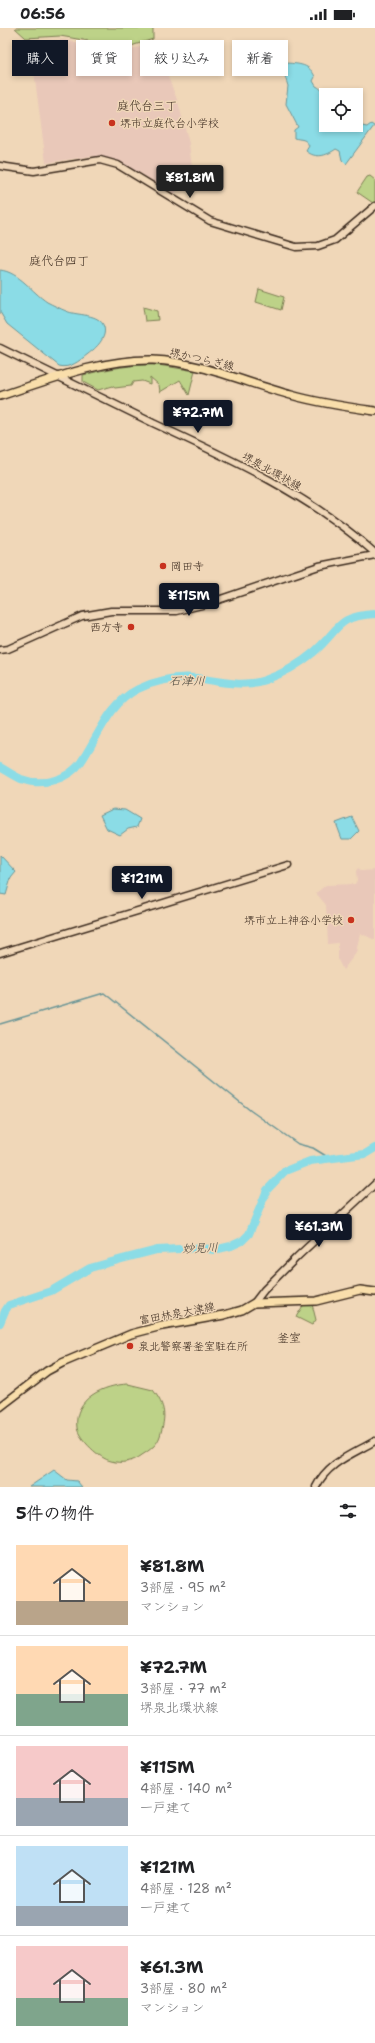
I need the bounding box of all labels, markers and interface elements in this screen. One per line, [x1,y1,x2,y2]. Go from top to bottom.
text: 06:56 [20,4,65,24]
chip: 購入 [12,40,68,76]
chip: 賃貸 [76,40,132,76]
chip: 絞り込み [140,40,224,76]
chip: 新着 [232,40,288,76]
map controls [319,88,363,132]
button: locate [319,88,363,132]
district label: 庭代台三丁 [117,98,177,114]
place label: 堺市立庭代台小学校 [120,116,219,131]
marker: 堺市立庭代台小学校 [107,118,117,128]
pin: ¥81.8M [157,165,223,199]
text: ¥81.8M [165,169,215,186]
district label: 庭代台四丁 [29,253,89,269]
street label: 堺かつらぎ線 [168,345,236,374]
pin: ¥72.7M [165,400,231,434]
text: ¥72.7M [172,404,224,421]
street label: 堺泉北環状線 [239,449,304,494]
place label: 岡田寺 [171,559,204,574]
marker: 岡田寺 [158,561,168,571]
pin: ¥115M [161,583,217,617]
text: ¥115M [168,587,210,604]
place label: 西方寺 [90,620,123,635]
marker: 西方寺 [126,622,136,632]
water label: 石津川 [169,673,205,689]
pin: ¥121M [114,866,170,900]
text: ¥121M [121,870,163,887]
place label: 堺市立上神谷小学校 [244,913,343,928]
marker: 堺市立上神谷小学校 [346,915,356,925]
pin: ¥61.3M [286,1214,352,1248]
text: ¥61.3M [295,1218,343,1235]
water label: 妙見川 [182,1239,218,1257]
street label: 富田林泉大津線 [138,1299,216,1328]
district label: 釜室 [277,1330,301,1346]
place label: 泉北警察署釜室駐在所 [138,1339,248,1354]
marker: 泉北警察署釜室駐在所 [125,1341,135,1351]
icon: filters [337,1500,359,1522]
text: 5件の物件 [16,1502,95,1524]
text: ¥81.8M [140,1555,204,1577]
icon: home [48,1561,96,1609]
text: 3部屋 · 95 m² [140,1579,226,1596]
text: マンション [140,1598,204,1615]
text: ¥72.7M [140,1656,207,1678]
icon: home [48,1662,96,1710]
text: 3部屋 · 77 m² [140,1680,227,1697]
text: 堺泉北環状線 [140,1699,218,1716]
text: ¥115M [140,1756,195,1778]
icon: home [48,1762,96,1810]
text: 4部屋 · 140 m² [140,1780,232,1797]
text: 一戸建て [140,1799,192,1816]
text: ¥121M [140,1856,195,1878]
icon: home [48,1862,96,1910]
text: 4部屋 · 128 m² [140,1880,232,1897]
text: 一戸建て [140,1899,192,1916]
text: ¥61.3M [140,1956,203,1978]
icon: home [48,1962,96,2010]
text: 3部屋 · 80 m² [140,1980,227,1997]
text: マンション [140,1999,204,2016]

